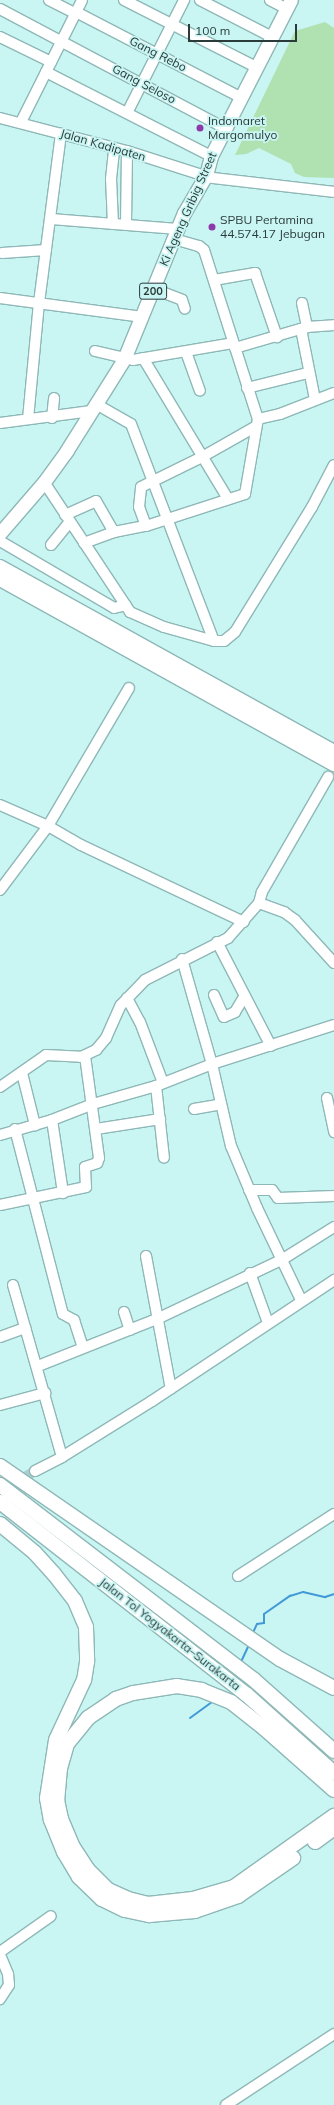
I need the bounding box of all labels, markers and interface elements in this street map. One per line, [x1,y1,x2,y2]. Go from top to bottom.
scale bar [190,16,299,42]
text: 100 m [195,23,230,38]
street label: Gang Rebo [127,33,189,75]
street label: Gang Seloso [110,61,178,107]
place label: Indomaret Margomulyo [208,114,277,142]
marker: Indomaret Margomulyo [195,123,205,133]
street label: Jalan Kadipaten [59,126,147,164]
street label: Ki Ageng Gribig Street [156,150,220,268]
place label: SPBU Pertamina 44.574.17 Jebugan [220,213,325,241]
marker: SPBU Pertamina 44.574.17 Jebugan [207,222,217,232]
road number: 200 [139,282,167,300]
street label: Jalan Tol Yogyakarta–Surakarta [97,1574,243,1694]

